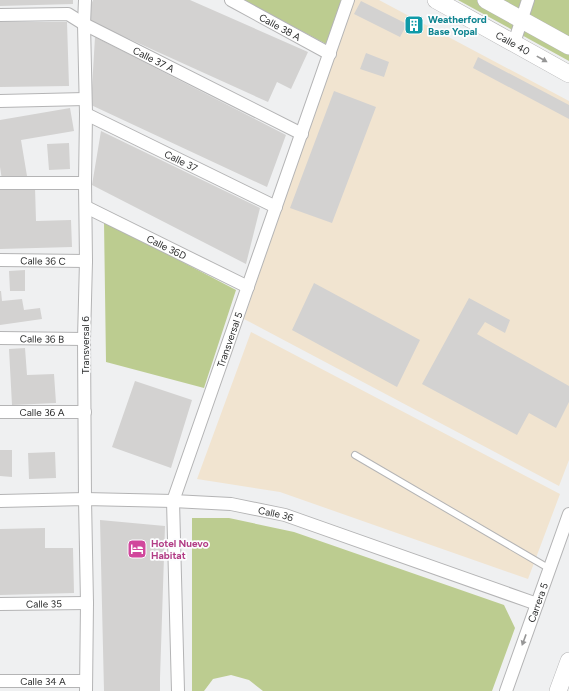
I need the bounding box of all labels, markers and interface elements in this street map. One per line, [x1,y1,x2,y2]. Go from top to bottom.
street label: Calle 38 A [257,10,303,44]
place label: Weatherford Base Yopal [428,13,487,38]
building icon: Weatherford Base Yopal [403,14,425,36]
street label: Calle 40 [493,28,532,58]
street label: Calle 37 A [131,43,177,75]
one-way arrow [536,55,547,62]
street label: Calle 37 [162,147,201,175]
street label: Calle 36D [145,232,189,262]
street label: Calle 36 C [20,254,66,267]
street label: Transversal 5 [214,310,245,369]
street label: Transversal 6 [79,316,92,374]
street label: Calle 36 B [20,332,64,345]
street label: Calle 36 A [19,406,65,419]
street label: Calle 36 [257,503,296,524]
place label: Hotel Nuevo Habitat [151,537,209,562]
hotel icon: Hotel Nuevo Habitat [126,538,148,560]
street label: Carrera 5 [524,581,551,624]
street label: Calle 35 [26,597,62,610]
one-way arrow [520,635,526,647]
street label: Calle 34 A [20,675,66,688]

